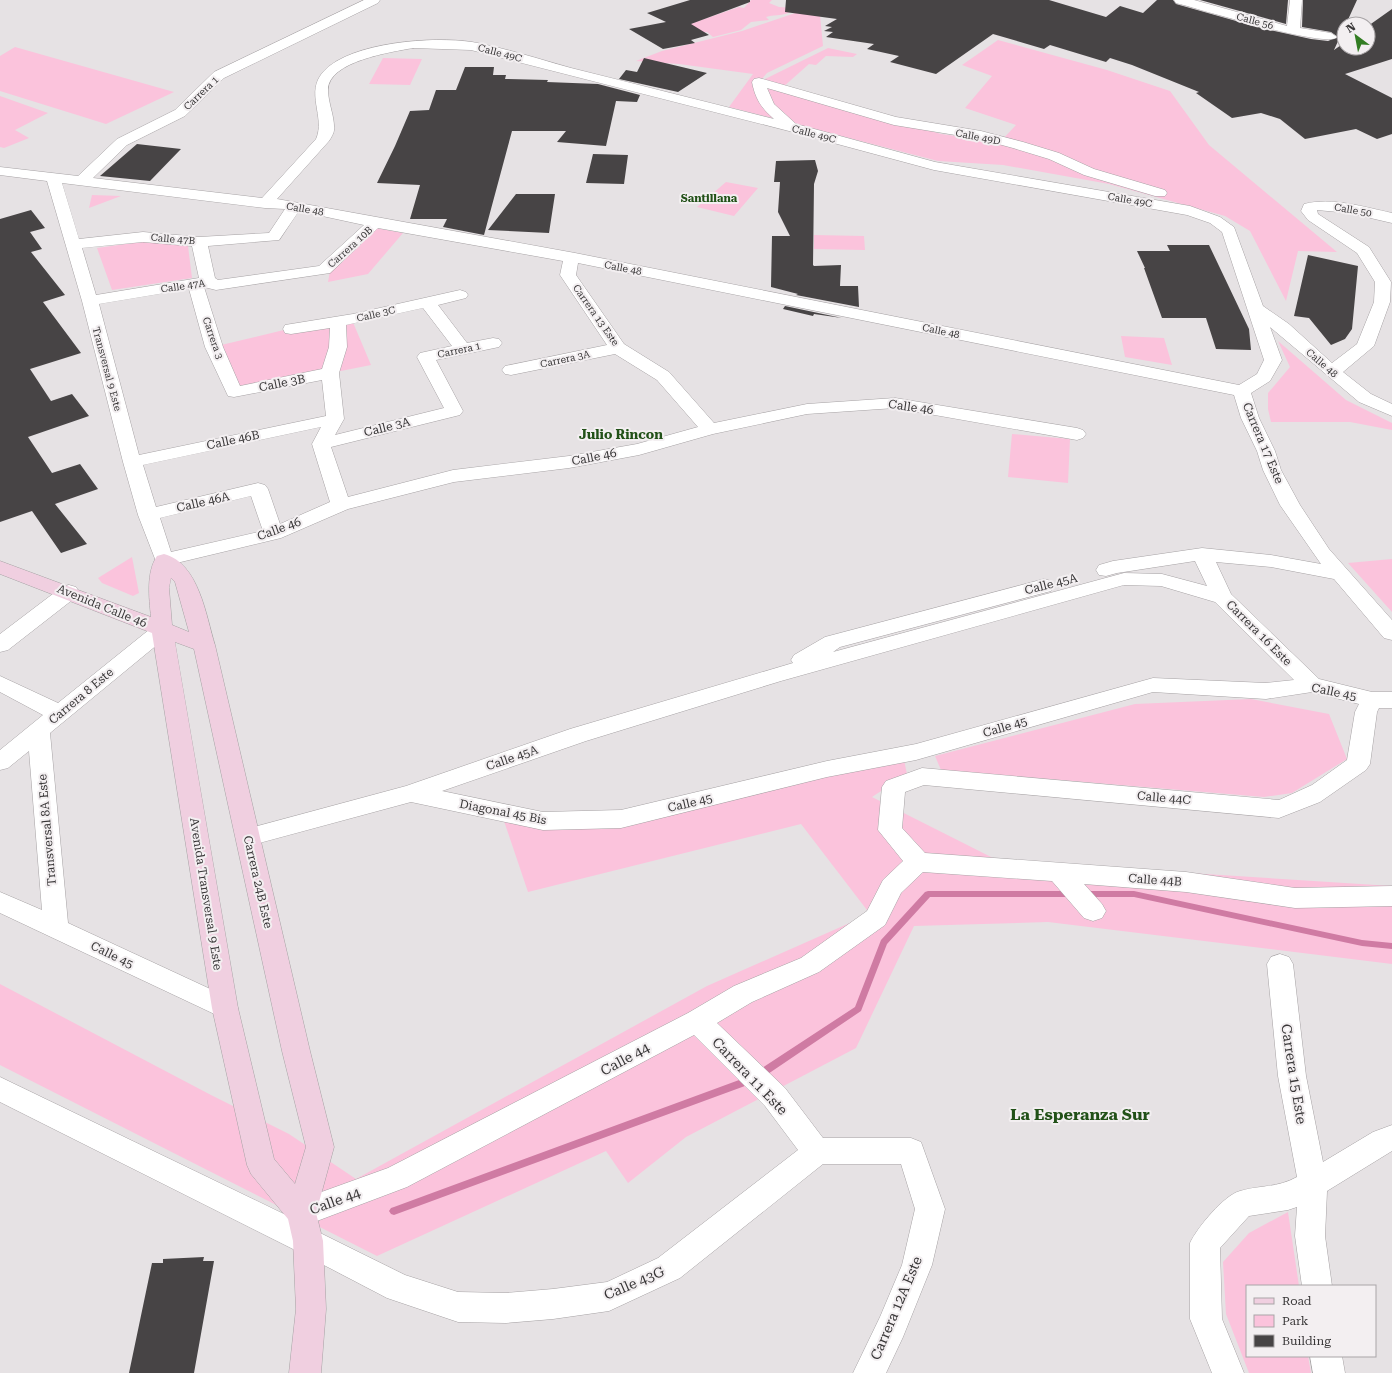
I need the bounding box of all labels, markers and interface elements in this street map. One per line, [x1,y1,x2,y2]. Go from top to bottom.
street label: Calle 56 [1235,11,1275,31]
north arrow [1336,16,1376,56]
text: N [1344,20,1358,36]
street label: Calle 49C [477,42,523,64]
street label: Carrera 1 [181,74,221,112]
street label: Calle 49C [791,123,837,145]
street label: Calle 49D [955,127,1002,147]
street label: Calle 49C [1107,191,1153,209]
district label: Santillana [681,192,738,205]
street label: Calle 48 [285,200,325,218]
street label: Calle 50 [1333,201,1373,219]
street label: Carrera 10B [325,224,375,270]
street label: Calle 47B [150,232,196,246]
street label: Calle 48 [603,259,643,277]
street label: Calle 47A [160,277,206,295]
street label: Carrera 13 Este [571,282,622,348]
street label: Calle 3C [355,304,397,324]
street label: Carrera 3 [201,316,225,361]
street label: Calle 48 [921,322,961,340]
street label: Transversal 9 Este [90,326,124,413]
street label: Carrera 1 [436,340,482,360]
street label: Calle 48 [1304,346,1340,380]
street label: Carrera 3A [539,348,591,370]
street label: Calle 3B [258,372,306,394]
street label: Calle 46 [887,397,935,417]
street label: Carrera 17 Este [1240,400,1287,486]
street label: Calle 3A [362,414,412,440]
district label: Julio Rincon [579,427,663,442]
street label: Calle 46B [205,428,261,452]
street label: Calle 46 [570,446,618,468]
street label: Calle 46A [175,489,231,515]
street label: Calle 46 [255,515,303,543]
street label: Calle 45A [1023,571,1079,597]
street label: Avenida Calle 46 [55,582,149,631]
street label: Carrera 16 Este [1223,597,1295,669]
street label: Carrera 8 Este [46,665,116,727]
street label: Calle 45 [1310,680,1358,704]
street label: Calle 45 [981,714,1029,740]
street label: Calle 45A [484,742,540,773]
street label: Transversal 8A Este [35,773,59,887]
street label: Calle 44C [1136,789,1192,807]
street label: Calle 45 [666,791,714,815]
street label: Diagonal 45 Bis [458,797,548,827]
street label: Avenida Transversal 9 Este [187,817,225,972]
street label: Carrera 24B Este [241,834,276,930]
street label: Calle 44B [1128,871,1182,889]
street label: Calle 45 [88,939,136,971]
street label: Carrera 15 Este [1278,1023,1310,1126]
street label: Carrera 11 Este [709,1034,791,1118]
street label: Calle 44 [598,1039,652,1079]
district label: La Esperanza Sur [1010,1105,1150,1124]
street label: Calle 44 [307,1184,363,1218]
street label: Carrera 12A Este [867,1254,925,1362]
street label: Calle 43G [601,1263,667,1303]
legend [1246,1285,1376,1357]
text: Road [1282,1294,1312,1308]
text: Park [1282,1314,1309,1328]
text: Building [1282,1334,1331,1348]

